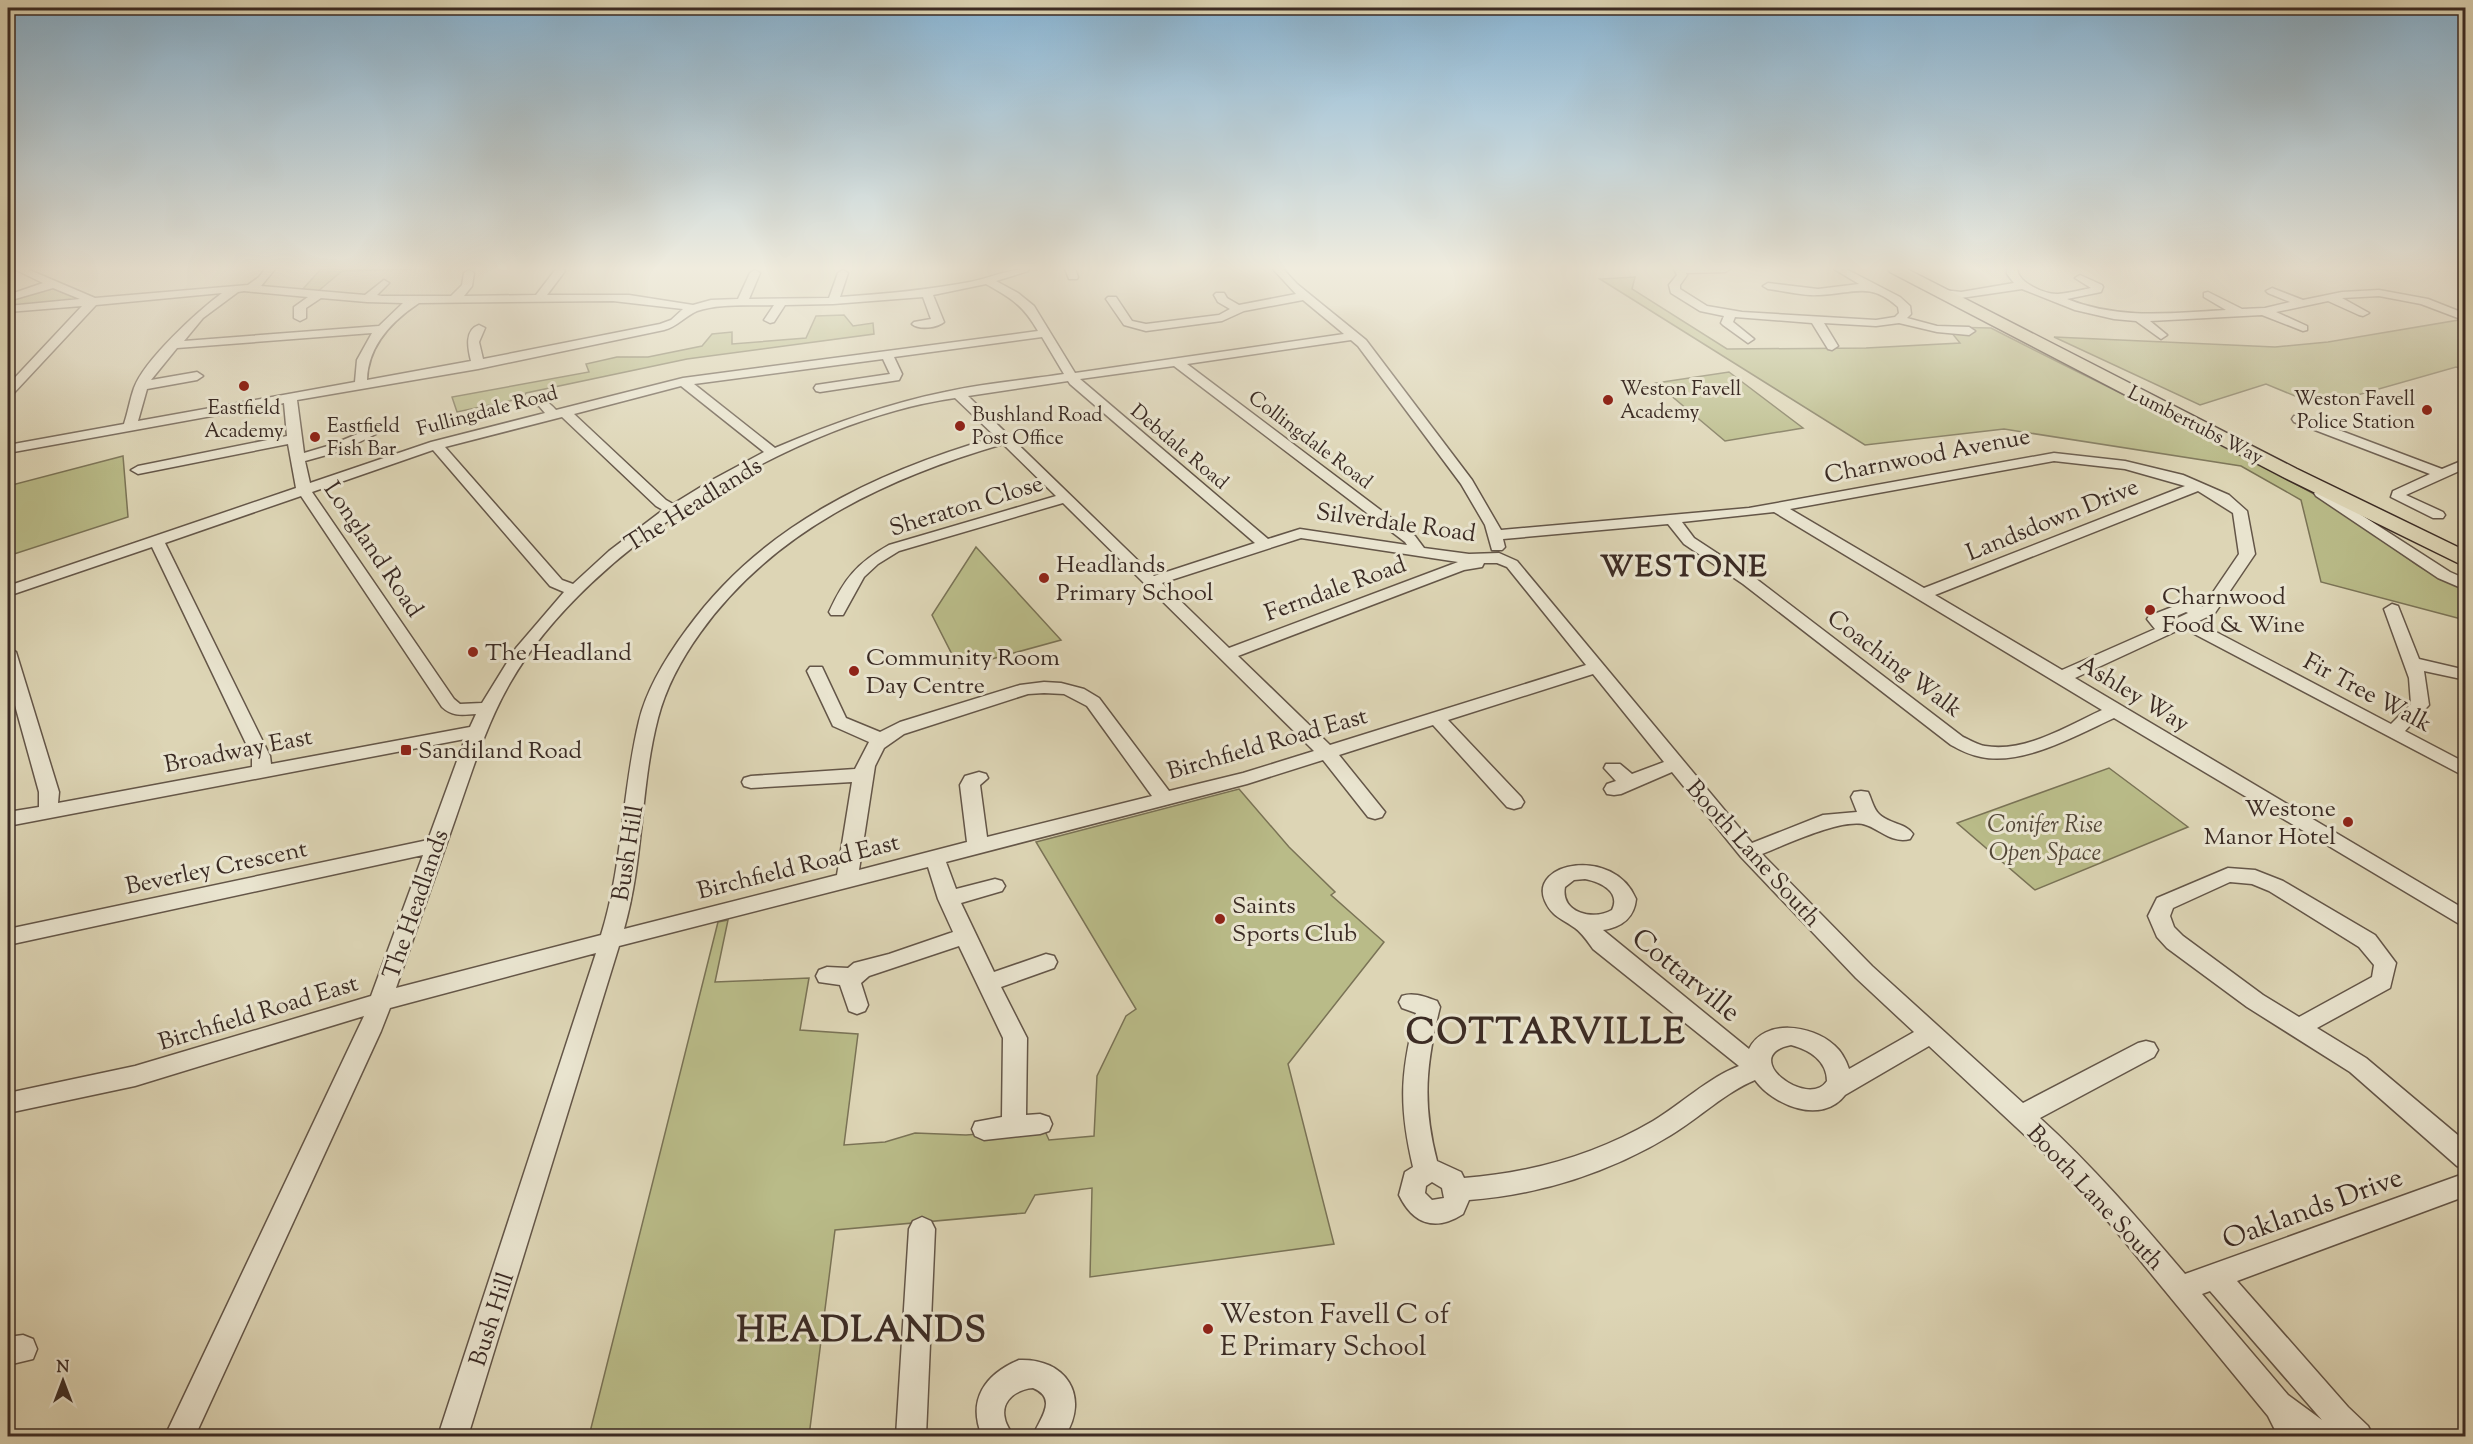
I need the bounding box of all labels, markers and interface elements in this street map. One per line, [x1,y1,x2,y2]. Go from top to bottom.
place label: Weston Favell Academy [1620,376,1742,428]
marker: Eastfield Academy [237,379,251,393]
street label: Fullingdale Road [414,380,561,445]
street label: Lumbertubs Way [2122,380,2268,473]
street label: Collingdale Road [1241,385,1378,497]
place label: Weston Favell Police Station [2294,386,2415,438]
marker: Weston Favell Academy [1601,393,1615,407]
place label: Eastfield Academy [204,395,284,447]
street label: Debdale Road [1123,398,1234,498]
place label: Bushland Road Post Office [972,402,1103,454]
marker: Weston Favell Police Station [2420,403,2434,417]
place label: Eastfield Fish Bar [327,413,400,465]
marker: Bushland Road Post Office [953,419,967,433]
street label: Charnwood Avenue [1822,420,2033,494]
marker: Eastfield Fish Bar [308,430,322,444]
street label: The Headlands [619,450,769,561]
street label: Sheraton Close [885,467,1048,546]
street label: Landsdown Drive [1961,471,2144,571]
street label: Longland Road [314,475,431,625]
street label: Silverdale Road [1314,496,1478,552]
district label: WESTONE [1600,547,1768,590]
street label: Ferndale Road [1260,548,1412,631]
place label: Headlands Primary School [1056,549,1214,611]
marker: Headlands Primary School [1037,571,1051,585]
place label: Charnwood Food & Wine [2162,581,2305,643]
street label: Coaching Walk [1819,602,1968,727]
marker: Charnwood Food & Wine [2143,603,2157,617]
place label: The Headland [485,637,632,671]
place label: Community Room Day Centre [866,642,1060,704]
marker: The Headland [466,645,480,659]
street label: Fir Tree Walk [2297,646,2437,742]
street label: Ashley Way [2071,648,2195,742]
marker: Community Room Day Centre [847,664,861,678]
street label: Birchfield Road East [1163,700,1372,790]
street label: Broadway East [161,721,315,783]
place label: Sandiland Road [418,735,582,769]
marker: Sandiland Road [399,743,413,757]
street label: Booth Lane South [1677,773,1828,936]
place label: Westone Manor Hotel [2204,793,2336,855]
street label: Bush Hill [605,803,653,904]
park label: Conifer Rise Open Space [1987,809,2103,871]
marker: Westone Manor Hotel [2341,815,2355,829]
street label: The Headlands [375,825,458,984]
street label: Birchfield Road East [694,826,903,909]
street label: Beverley Crescent [122,833,310,905]
place label: Saints Sports Club [1232,890,1357,952]
marker: Saints Sports Club [1213,912,1227,926]
street label: Cottarville [1622,920,1748,1033]
street label: Birchfield Road East [155,967,363,1060]
district label: COTTARVILLE [1406,1008,1686,1060]
street label: Booth Lane South [2018,1118,2171,1279]
street label: Oaklands Drive [2217,1159,2409,1261]
street label: Bush Hill [462,1268,524,1371]
place label: Weston Favell C of E Primary School [1220,1296,1451,1368]
district label: HEADLANDS [736,1306,988,1358]
marker: Weston Favell C of E Primary School [1201,1322,1215,1336]
north arrow [33,1351,93,1411]
text: N [57,1357,70,1380]

